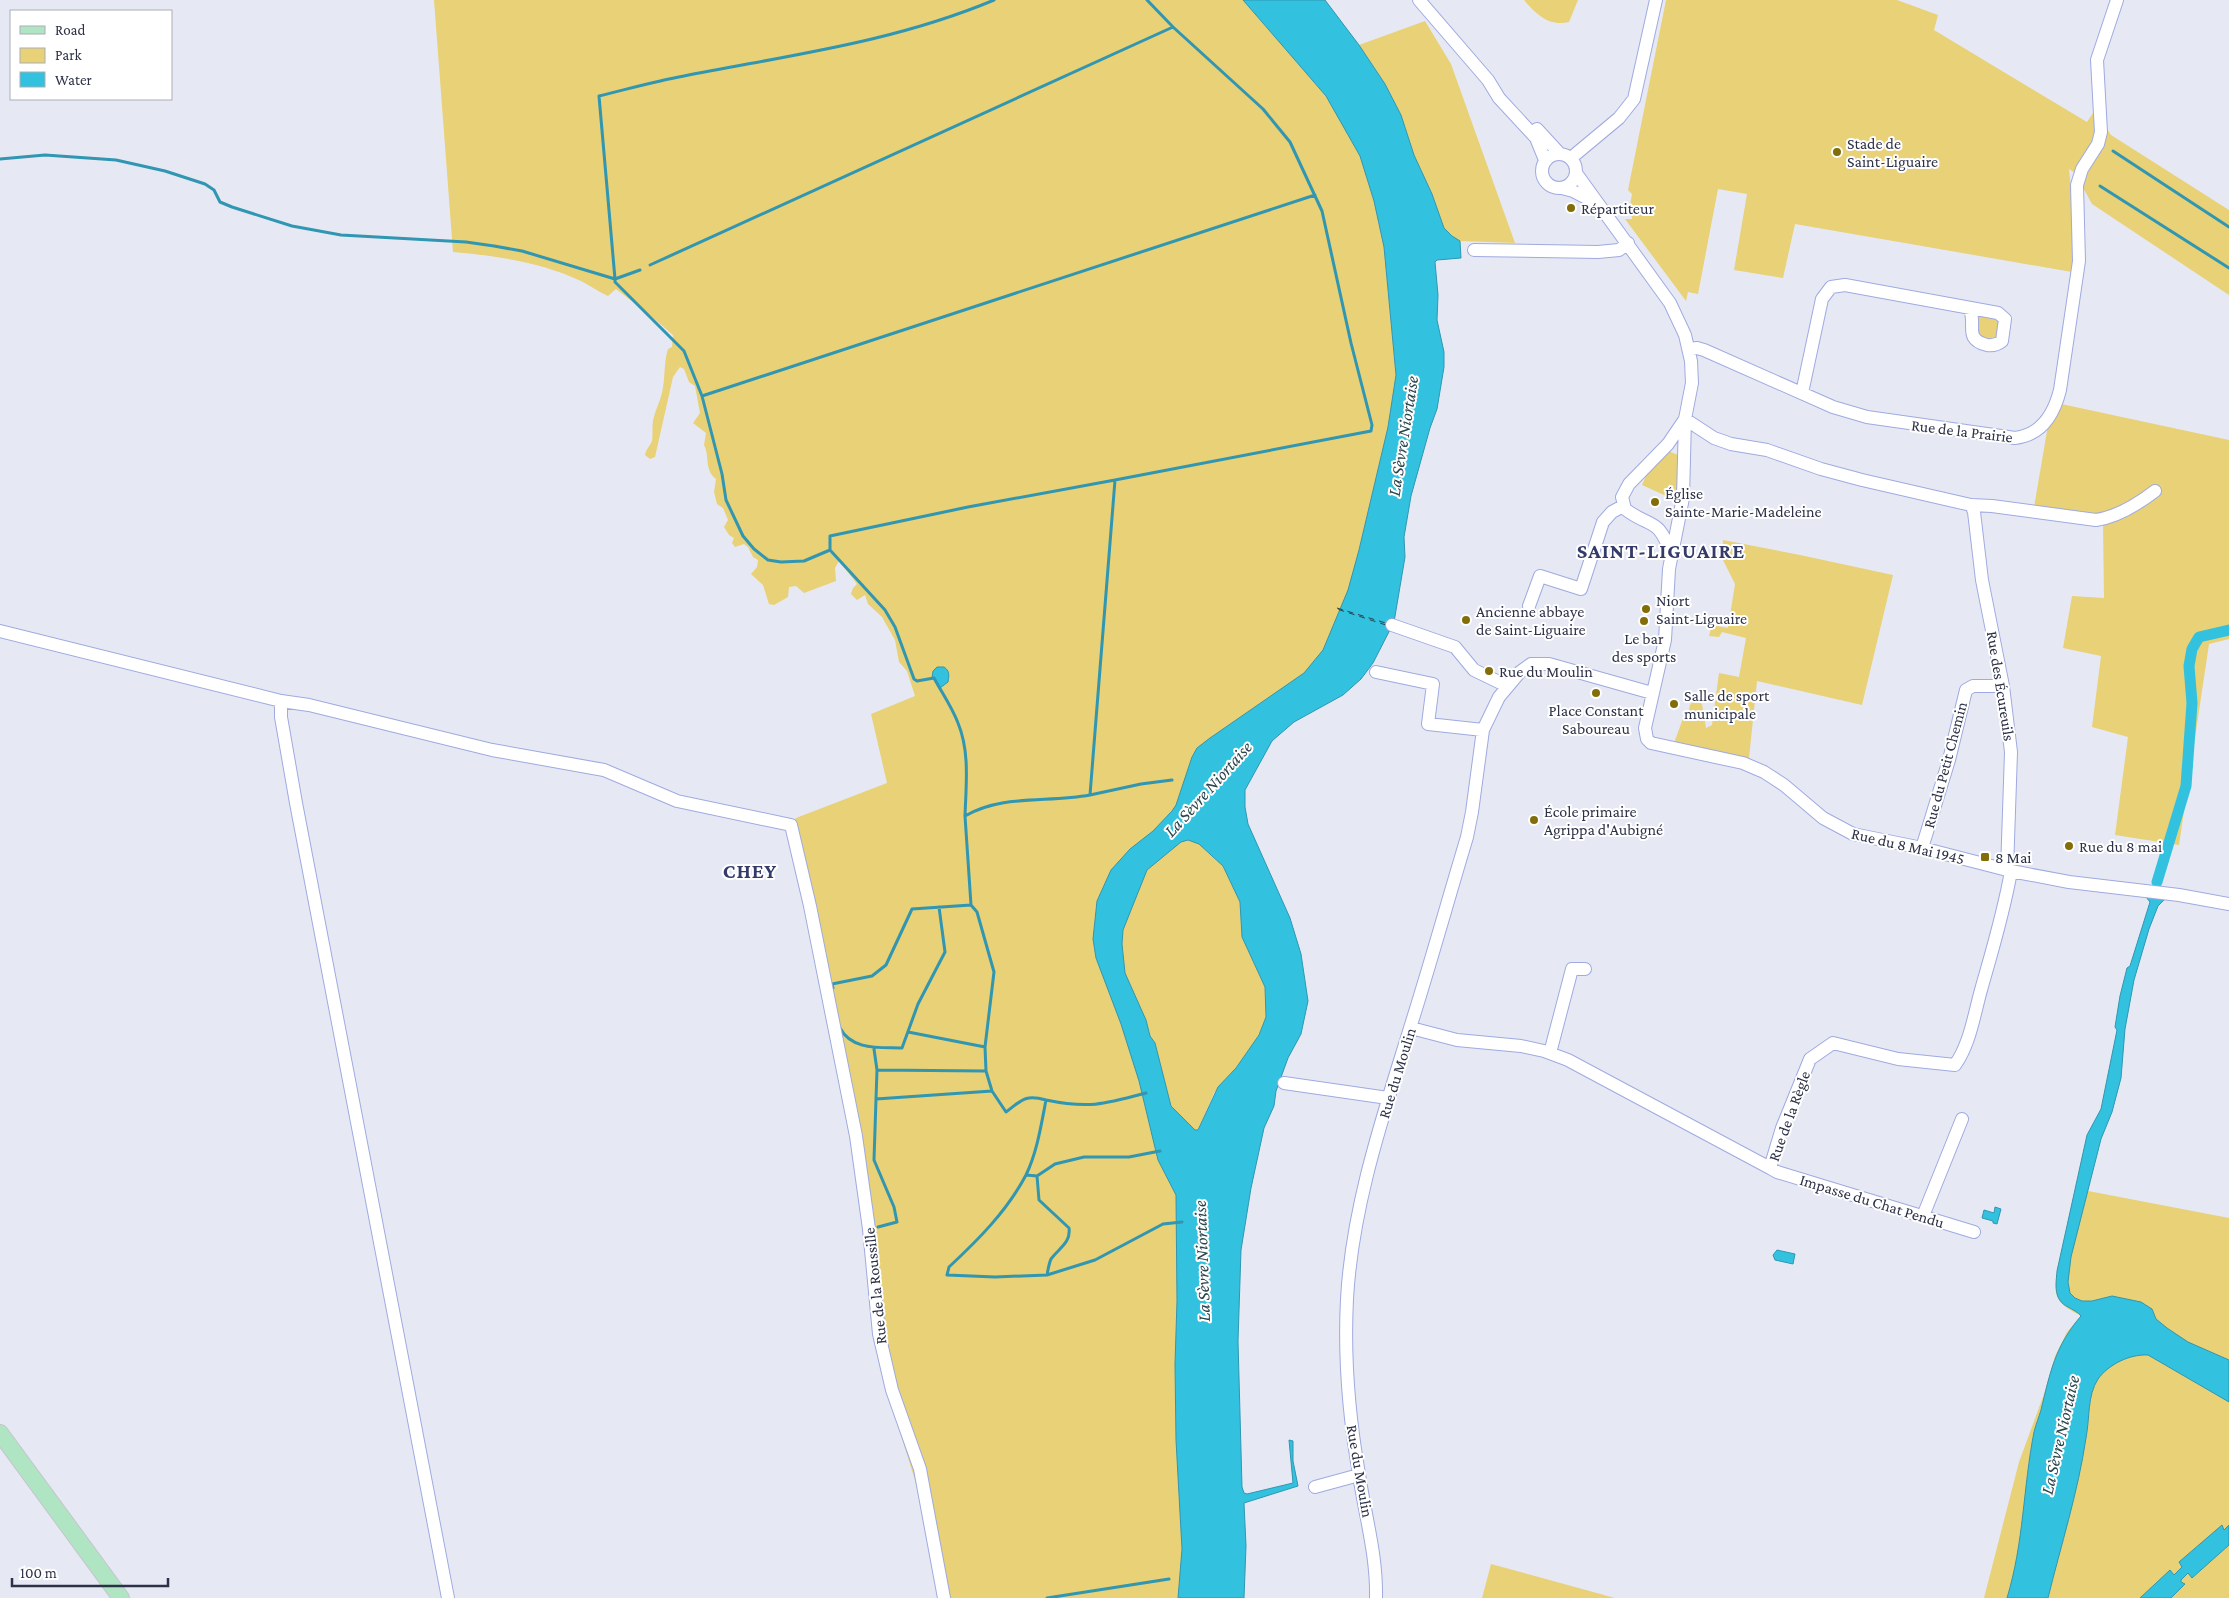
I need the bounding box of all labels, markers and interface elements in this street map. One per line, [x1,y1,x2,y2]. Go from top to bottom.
legend [10,10,172,100]
text: Road [55,22,86,38]
text: Park [55,47,82,63]
text: Water [55,72,92,88]
place label: Stade de Saint-Liguaire [1847,135,1938,171]
marker: Stade de Saint-Liguaire [1831,146,1843,158]
place label: Répartiteur [1581,200,1654,218]
marker: Répartiteur [1565,202,1577,214]
water label: La Sèvre Niortaise [1384,374,1422,498]
street label: Rue de la Prairie [1910,416,2014,446]
place label: Église Sainte-Marie-Madeleine [1665,485,1822,520]
marker: Église Sainte-Marie-Madeleine [1649,496,1661,508]
district label: SAINT-LIGUAIRE [1577,539,1745,563]
place label: Niort Saint-Liguaire [1656,592,1747,628]
place label: Ancienne abbaye de Saint-Liguaire [1476,603,1586,639]
marker: Niort Saint-Liguaire [1640,603,1652,615]
marker: Ancienne abbaye de Saint-Liguaire [1460,614,1472,626]
marker: Le bar des sports [1638,615,1650,627]
place label: Le bar des sports [1612,630,1676,666]
street label: Rue des Écureuils [1984,630,2018,742]
place label: Rue du Moulin [1499,663,1593,680]
marker: Rue du Moulin [1483,665,1495,677]
marker: Place Constant Saboureau [1590,687,1602,699]
place label: Salle de sport municipale [1684,687,1770,723]
marker: Salle de sport municipale [1668,698,1680,710]
street label: Rue du Petit Chemin [1920,699,1970,830]
place label: Place Constant Saboureau [1549,702,1644,737]
water label: La Sèvre Niortaise [1160,737,1256,841]
place label: École primaire Agrippa d'Aubigné [1544,803,1663,839]
marker: École primaire Agrippa d'Aubigné [1528,814,1540,826]
street label: Rue du 8 Mai 1945 [1850,825,1966,867]
place label: Rue du 8 mai [2079,838,2162,855]
marker: Rue du 8 mai [2063,840,2075,852]
place label: 8 Mai [1995,849,2031,866]
marker: 8 Mai [1979,851,1991,863]
district label: CHEY [723,859,777,883]
street label: Rue du Moulin [1375,1025,1419,1120]
street label: Rue de la Règle [1765,1068,1814,1164]
street label: Impasse du Chat Pendu [1798,1171,1947,1232]
water label: La Sèvre Niortaise [1190,1200,1214,1322]
street label: Rue de la Roussille [860,1227,890,1345]
water label: La Sèvre Niortaise [2037,1373,2083,1496]
street label: Rue du Moulin [1343,1423,1377,1519]
scale bar [12,1556,169,1588]
text: 100 m [20,1565,57,1581]

